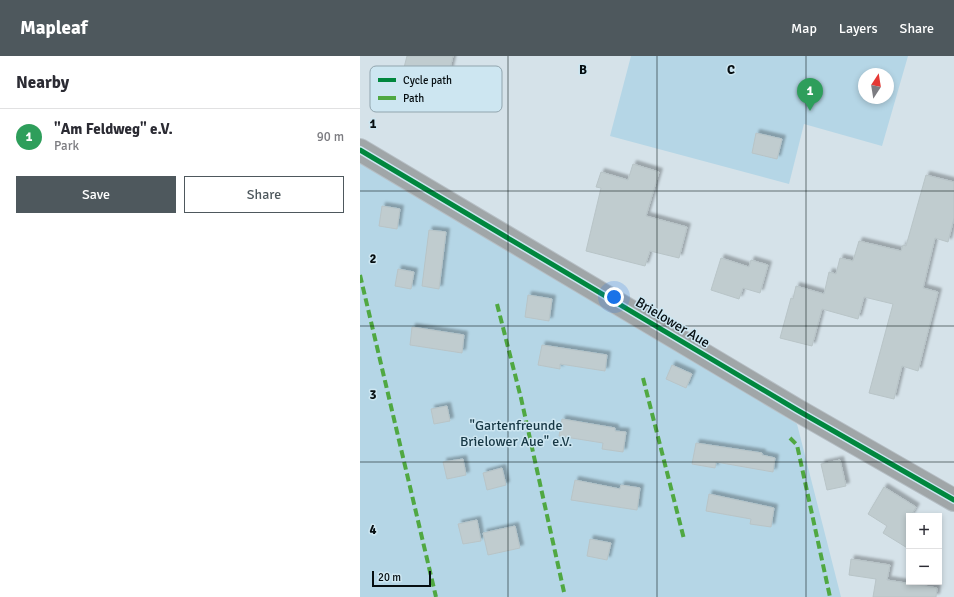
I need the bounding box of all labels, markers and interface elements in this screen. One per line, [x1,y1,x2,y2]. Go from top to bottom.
text: Mapleaf [20,16,88,40]
text: Map [791,20,817,37]
text: Layers [839,20,878,37]
text: Share [900,20,934,37]
text: B [579,62,587,78]
text: C [727,62,735,78]
legend [370,66,502,112]
north arrow [858,68,894,104]
text: Nearby [16,72,69,93]
text: Cycle path [403,74,452,87]
pin: 1 [797,78,823,111]
text: Path [403,92,424,105]
text: 1 [369,116,377,132]
text: "Am Feldweg" e.V. [54,120,173,138]
text: 1 [25,129,33,145]
text: 90 m [317,129,344,145]
text: Park [54,138,79,154]
button: Save [16,176,176,213]
button: Share [184,176,344,213]
text: 2 [369,251,377,267]
your location [604,287,624,307]
street label: Brielower Aue [632,294,713,351]
text: 3 [369,387,377,403]
park label: "Gartenfreunde Brielower Aue" e.V. [460,417,572,450]
map controls [906,513,942,585]
button: + [906,513,942,549]
text: 4 [369,522,377,538]
button: − [906,549,942,585]
scale bar [372,569,431,588]
text: 20 m [378,571,401,584]

